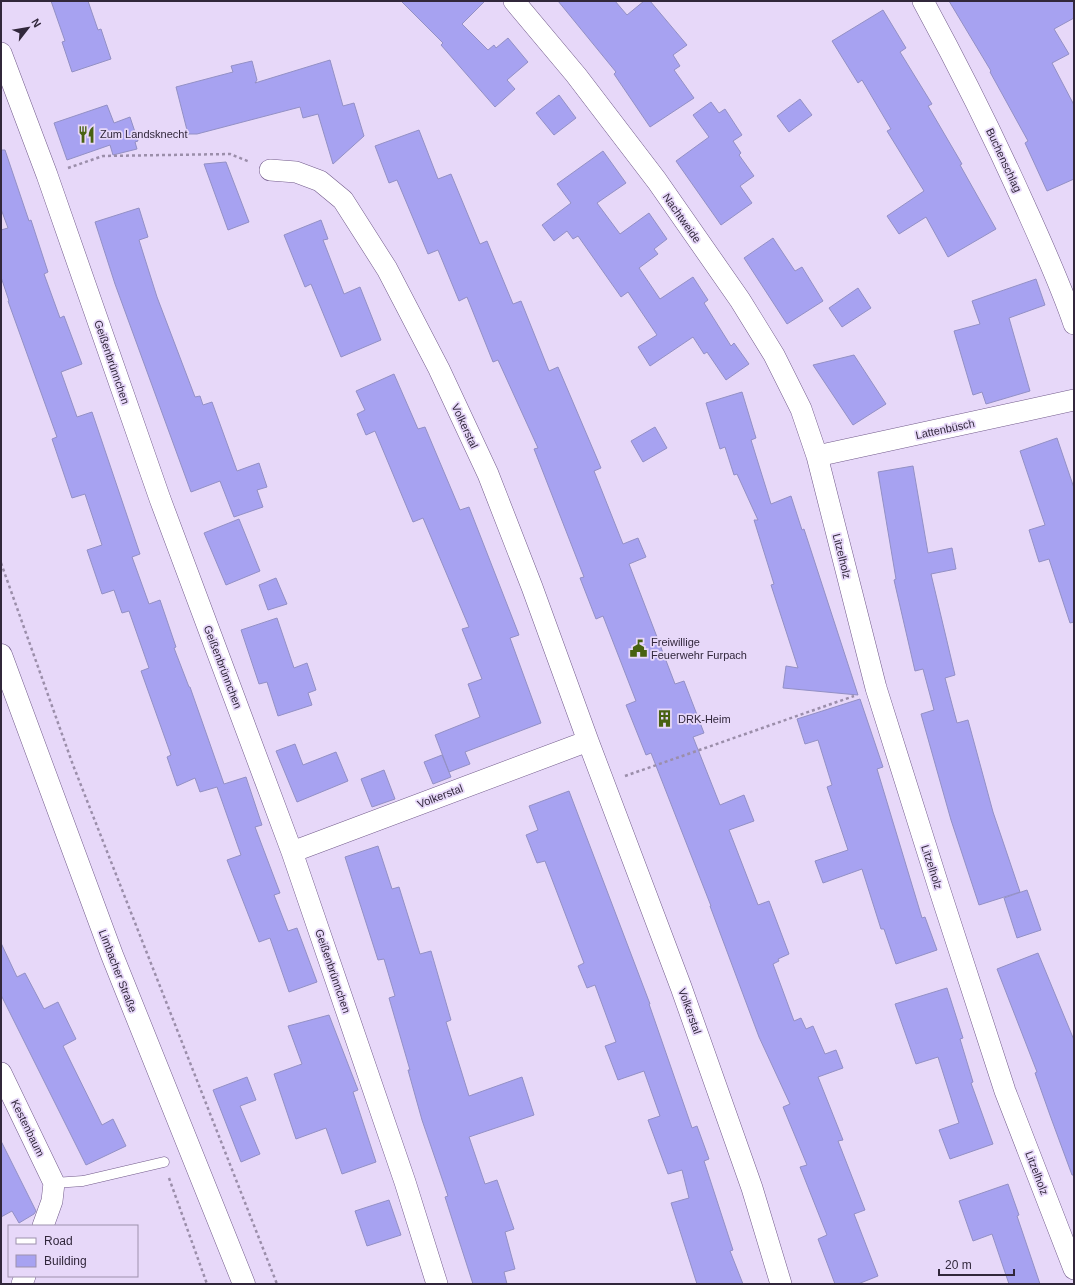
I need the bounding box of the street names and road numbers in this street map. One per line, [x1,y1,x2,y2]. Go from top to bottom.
street label: Buchenschlag [984,126,1024,194]
street label: Nachtweide [661,191,703,245]
street label: Geißenbrünnchen [92,318,132,406]
street label: Volkerstal [449,402,481,450]
street label: Lattenbüsch [914,417,976,441]
street label: Litzelholz [831,532,853,580]
street label: Geißenbrünnchen [202,624,244,710]
street label: Volkerstal [416,782,464,810]
street label: Litzelholz [919,843,945,891]
street label: Geißenbrünnchen [313,927,353,1015]
street label: Limbacher Straße [97,928,139,1014]
street label: Volkerstal [676,987,704,1035]
street label: Kestenbaum [9,1098,47,1158]
street label: Litzelholz [1023,1149,1051,1197]

